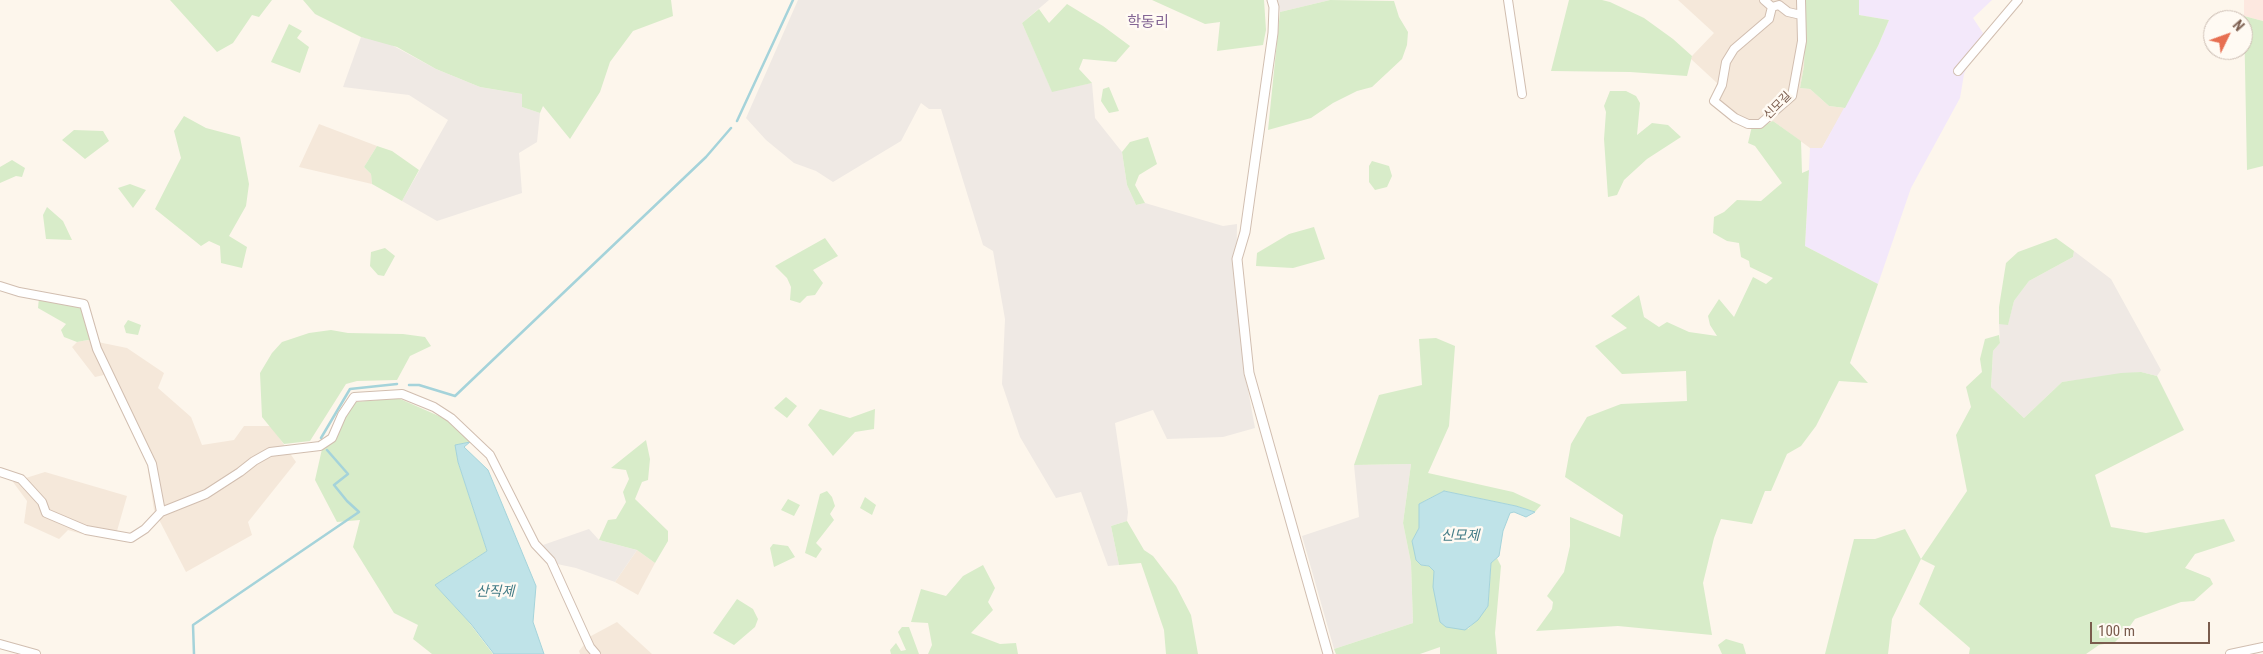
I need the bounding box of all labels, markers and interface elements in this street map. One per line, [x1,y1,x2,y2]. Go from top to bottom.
north arrow [2203,10,2253,60]
district label: 학동리 [1127,14,1169,32]
text: N [2230,17,2247,34]
street label: 신모길 [1761,89,1795,123]
water label: 신모제 [1441,528,1479,544]
water label: 산직제 [476,584,514,600]
scale bar [2093,612,2213,644]
text: 100 m [2098,622,2135,640]

